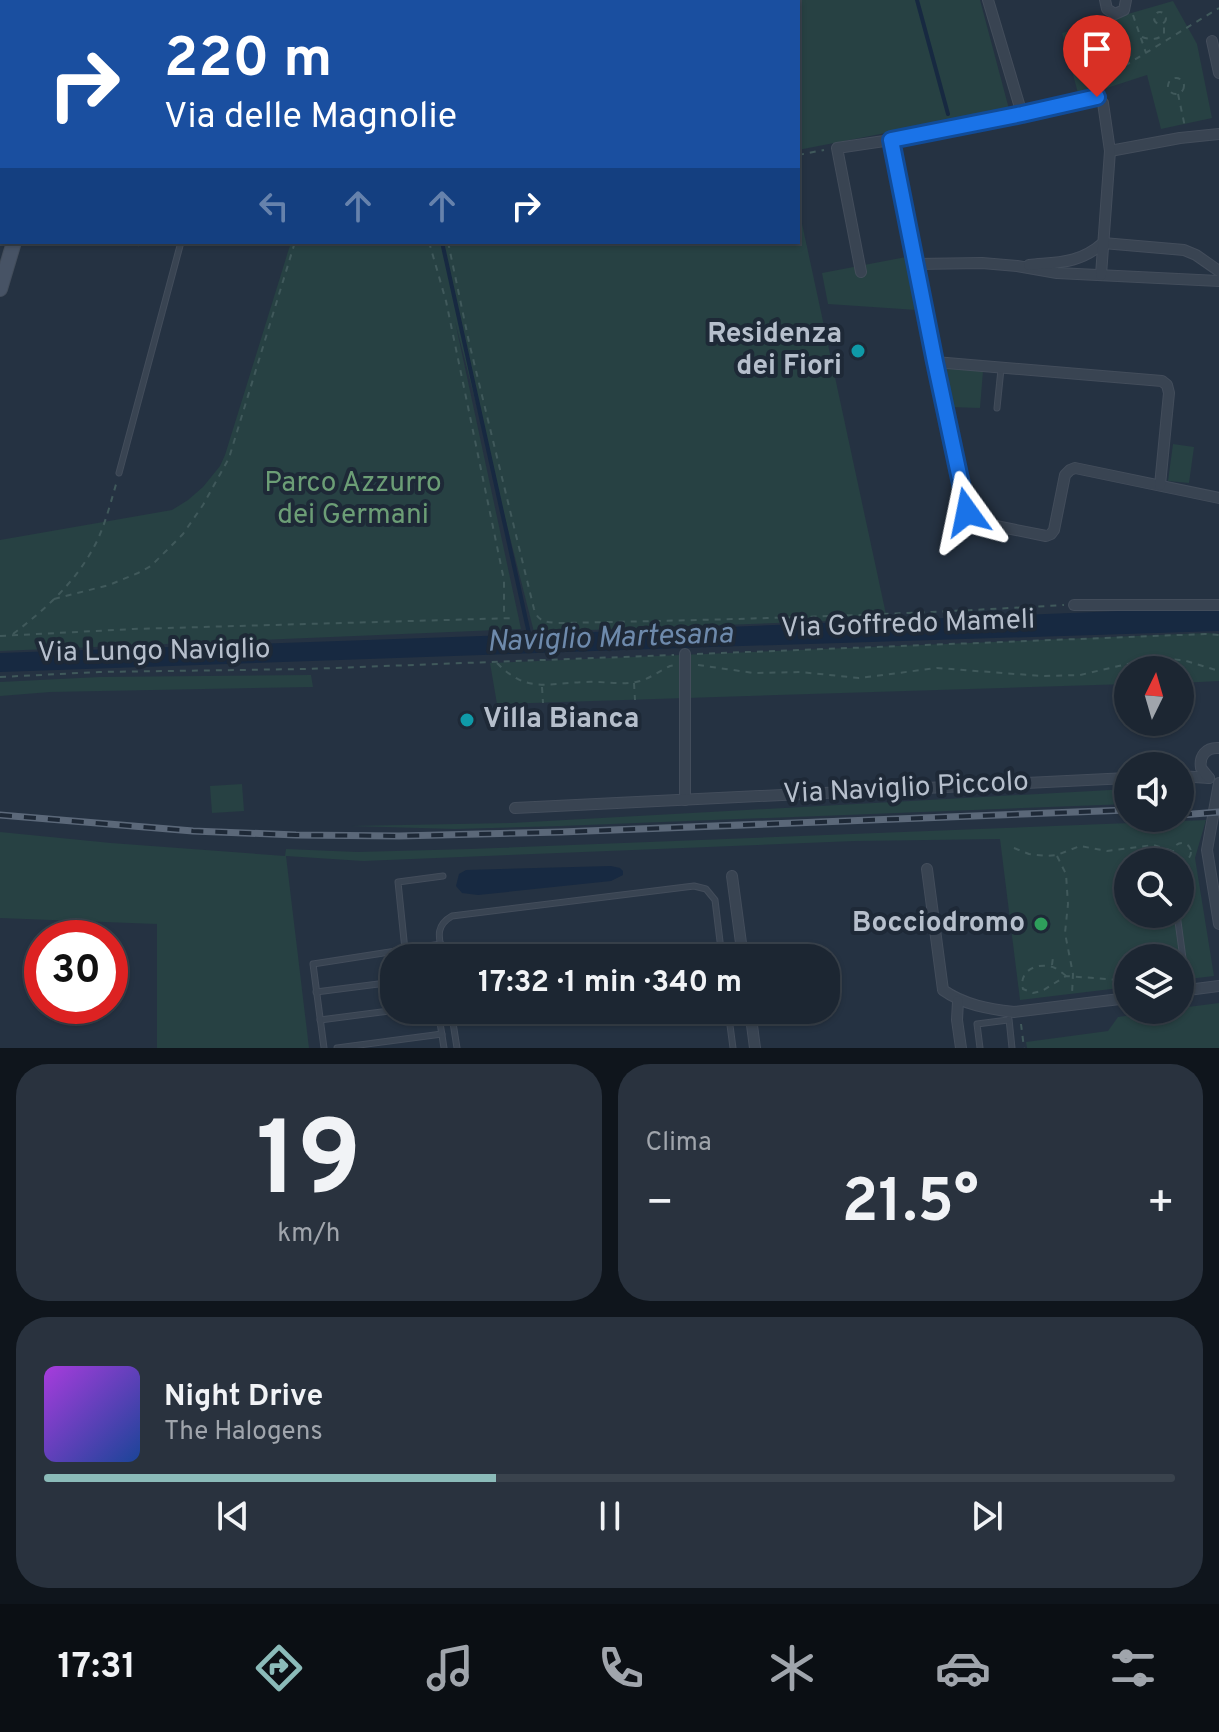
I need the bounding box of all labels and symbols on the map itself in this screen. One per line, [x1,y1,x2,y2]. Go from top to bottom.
pin [1063,15,1131,97]
place label: Residenza dei Fiori [707,317,842,385]
marker: Residenza dei Fiori [849,342,867,360]
park label: Parco Azzurro dei Germani [264,466,442,534]
position arrow [925,470,1009,554]
street label: Via Goffredo Mameli [780,603,1036,647]
water label: Naviglio Martesana [486,616,734,662]
street label: Via Lungo Naviglio [37,632,271,672]
north arrow [1114,656,1194,736]
place label: Villa Bianca [483,702,639,738]
marker: Villa Bianca [458,711,476,729]
street label: Via Naviglio Piccolo [782,765,1030,813]
place label: Bocciodromo [852,906,1025,942]
marker: Bocciodromo [1032,915,1050,933]
speed limit sign: 30 [24,920,128,1024]

